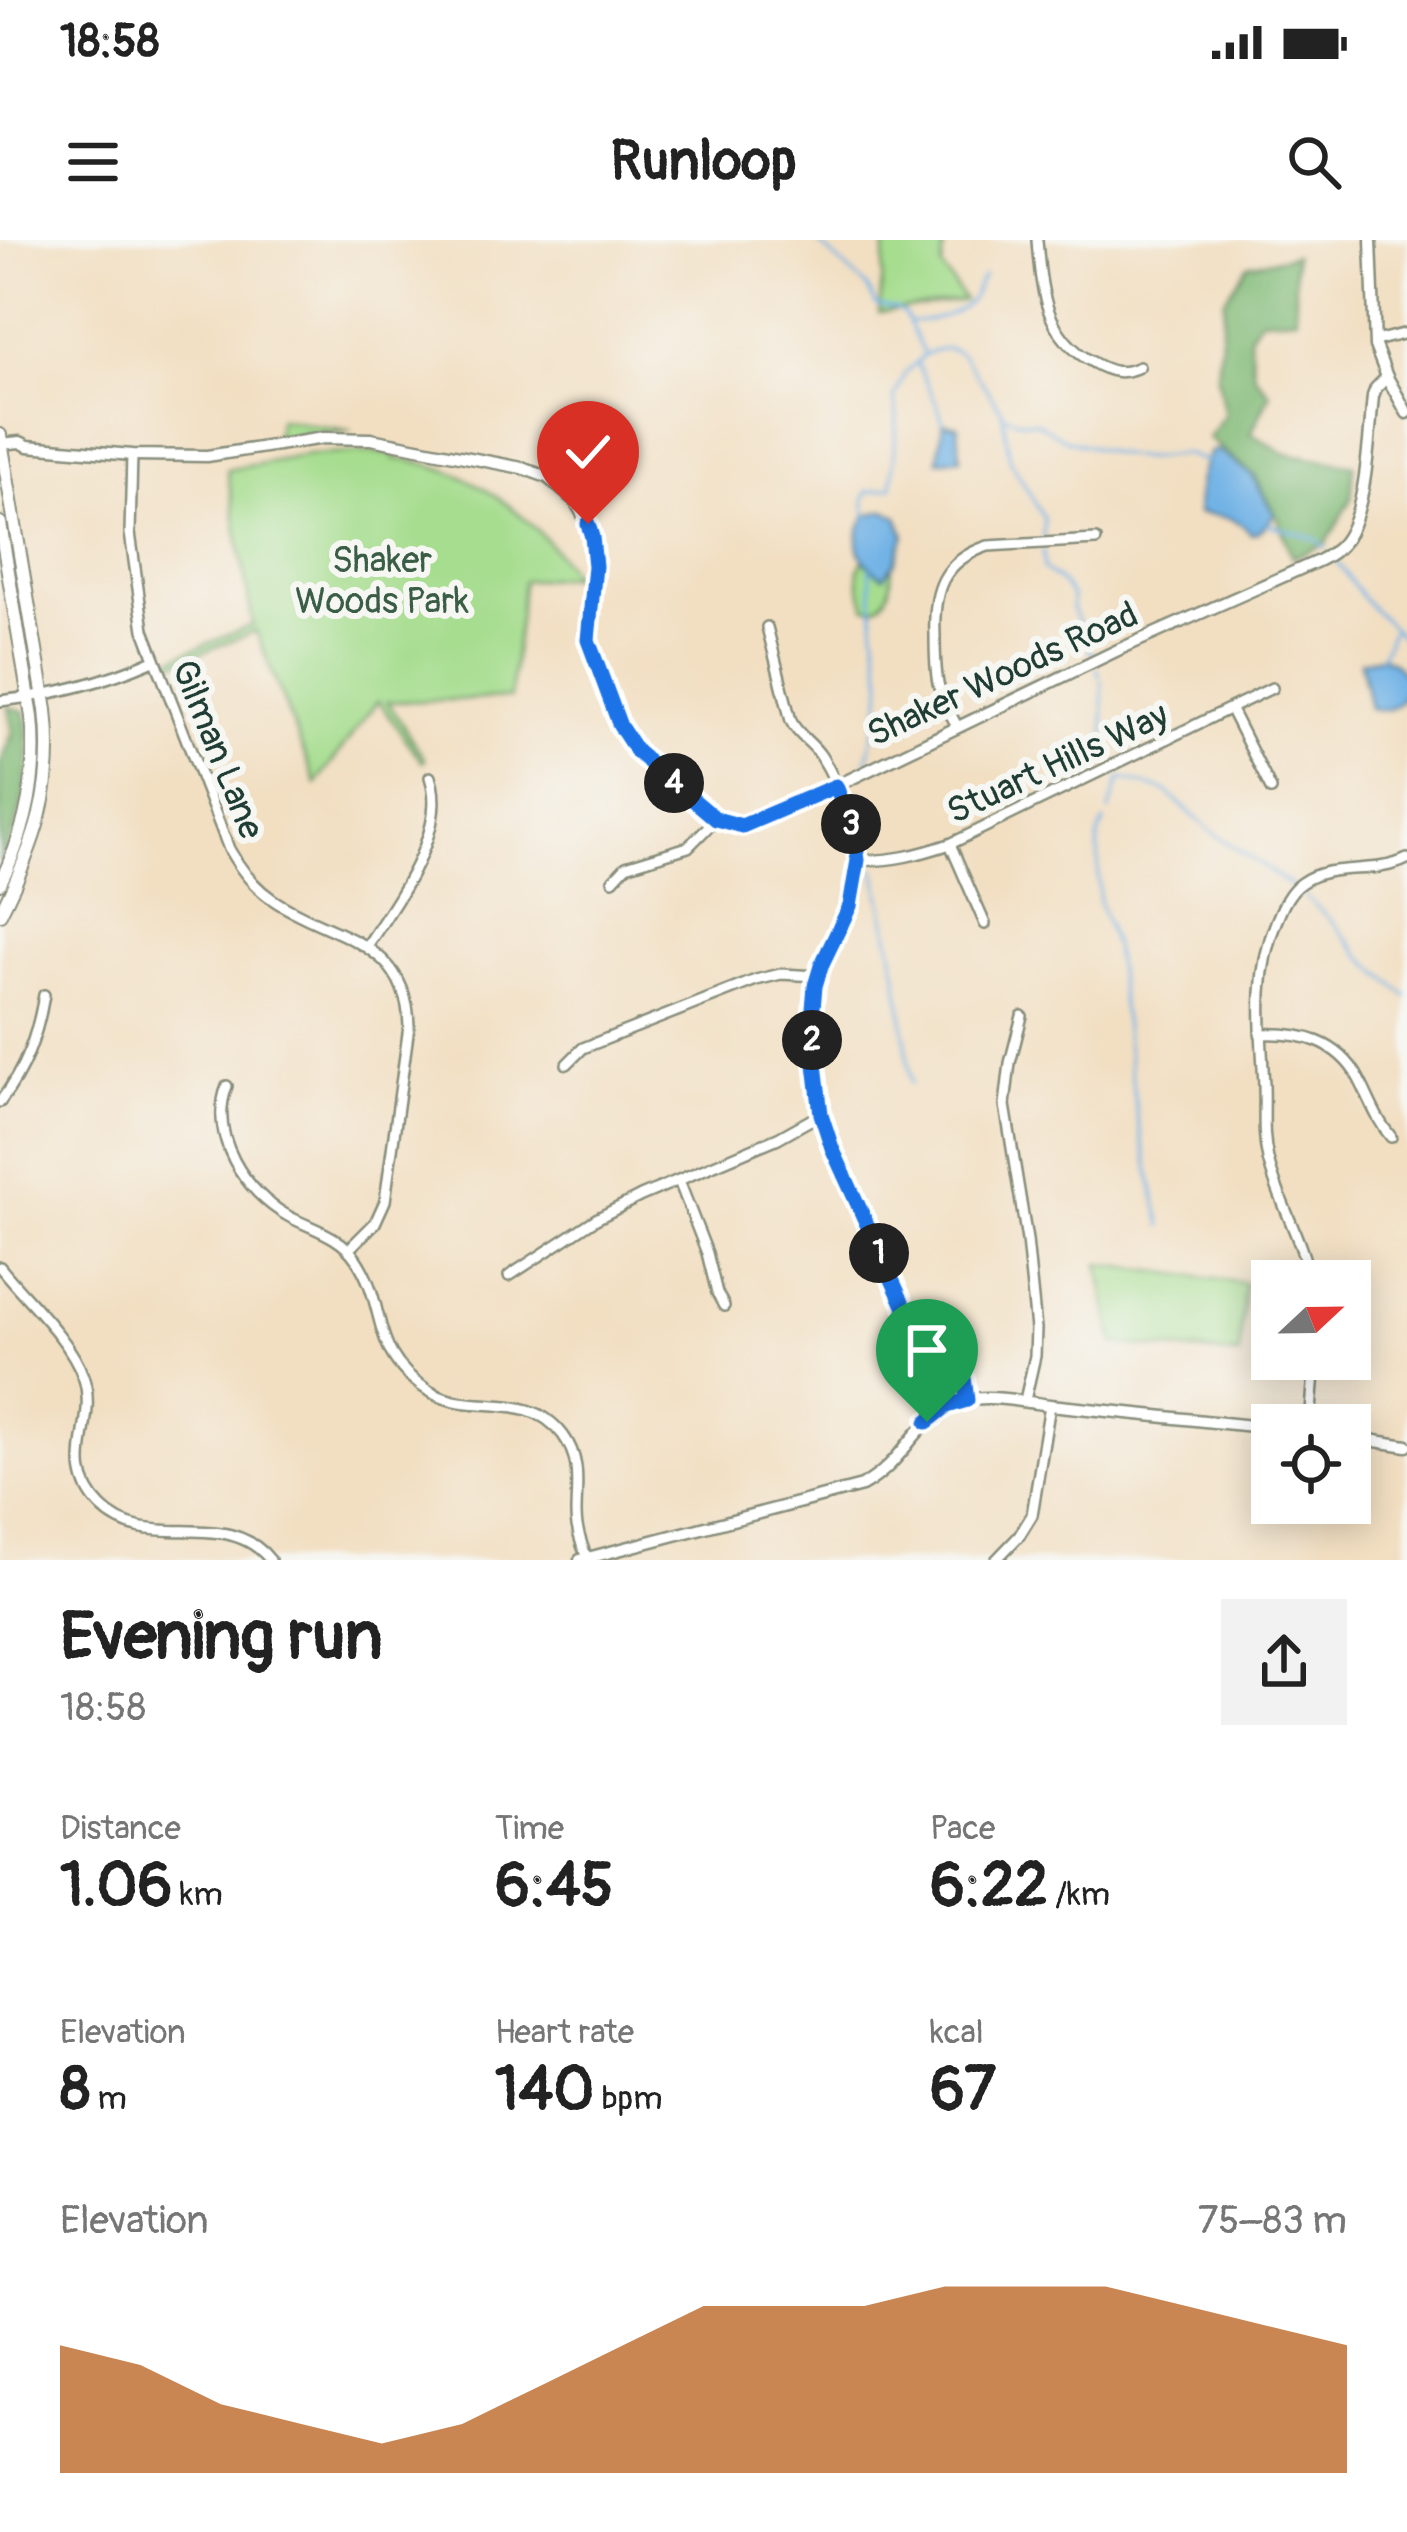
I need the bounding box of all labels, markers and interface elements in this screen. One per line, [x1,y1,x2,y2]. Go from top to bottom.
text: 18:58 [60,14,159,70]
text: Runloop [611,128,796,196]
icon: menu [60,129,126,195]
icon: search [1281,129,1347,195]
pin [537,401,639,524]
icon: check [555,419,621,485]
park label: Shaker Woods Park [295,538,469,624]
street label: Shaker Woods Road [860,592,1145,757]
street label: Gilman Lane [161,654,274,846]
street label: Stuart Hills Way [940,693,1175,834]
pin: 4 [644,753,704,813]
text: 4 [664,762,684,803]
pin: 3 [821,794,881,854]
text: 3 [842,803,860,844]
pin: 2 [782,1010,842,1070]
text: 2 [803,1019,821,1060]
pin: 1 [849,1223,909,1283]
text: 1 [873,1232,885,1273]
north arrow [1251,1260,1371,1380]
map controls [1251,1260,1371,1524]
pin [876,1299,978,1422]
icon: arrive [894,1317,960,1383]
button: locate [1251,1404,1371,1524]
text: Evening run [60,1596,383,1679]
button: share [1221,1599,1347,1725]
text: 18:58 [60,1683,146,1732]
text: Distance [60,1808,181,1849]
text: Time [495,1808,564,1849]
text: Pace [930,1808,995,1849]
text: 1.06 [60,1849,173,1924]
text: 6:45 [495,1849,613,1924]
text: 6:22 [930,1849,1048,1924]
text: km [173,1874,223,1915]
text: /km [1048,1874,1110,1915]
text: Elevation [60,2012,186,2053]
text: Heart rate [495,2012,634,2053]
text: kcal [930,2012,984,2053]
text: 8 [60,2053,90,2128]
text: 140 [495,2053,594,2128]
text: 67 [930,2053,996,2128]
text: m [90,2078,127,2119]
text: bpm [594,2078,663,2119]
text: Elevation [60,2196,209,2245]
text: 75–83 m [1198,2196,1347,2245]

